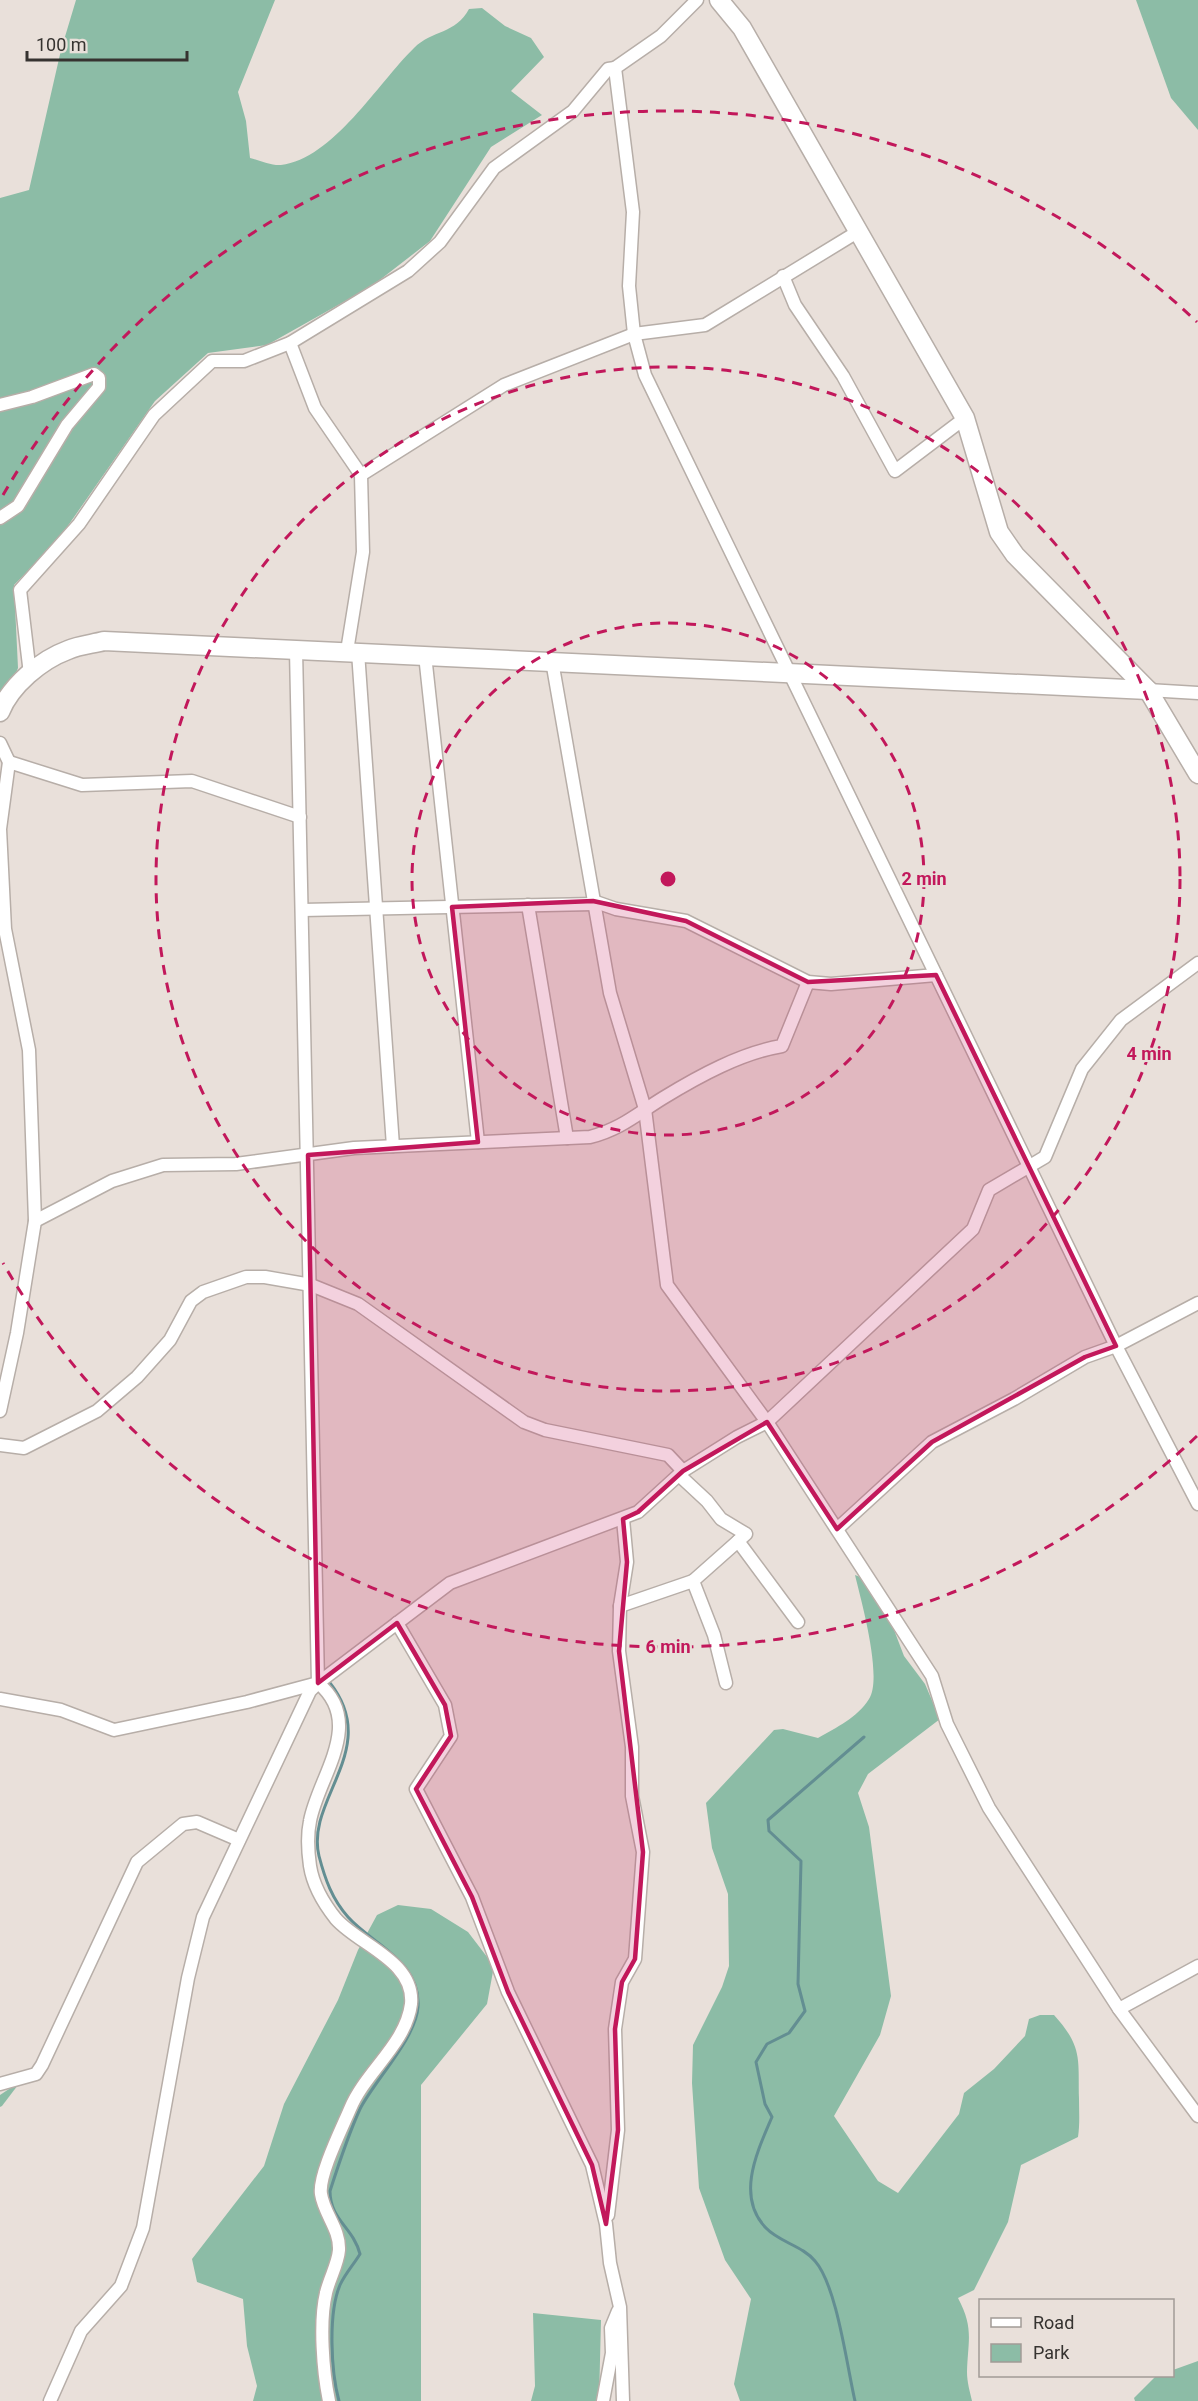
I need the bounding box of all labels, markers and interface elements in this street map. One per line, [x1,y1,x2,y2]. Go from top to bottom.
scale bar [27,24,188,62]
text: 100 m [36,34,87,55]
text: 2 min [901,868,947,889]
centre of rings [658,869,678,889]
text: 4 min [1126,1043,1172,1064]
text: 6 min [645,1636,691,1657]
legend [979,2299,1174,2377]
text: Road [1033,2312,1074,2333]
text: Park [1033,2342,1070,2363]

